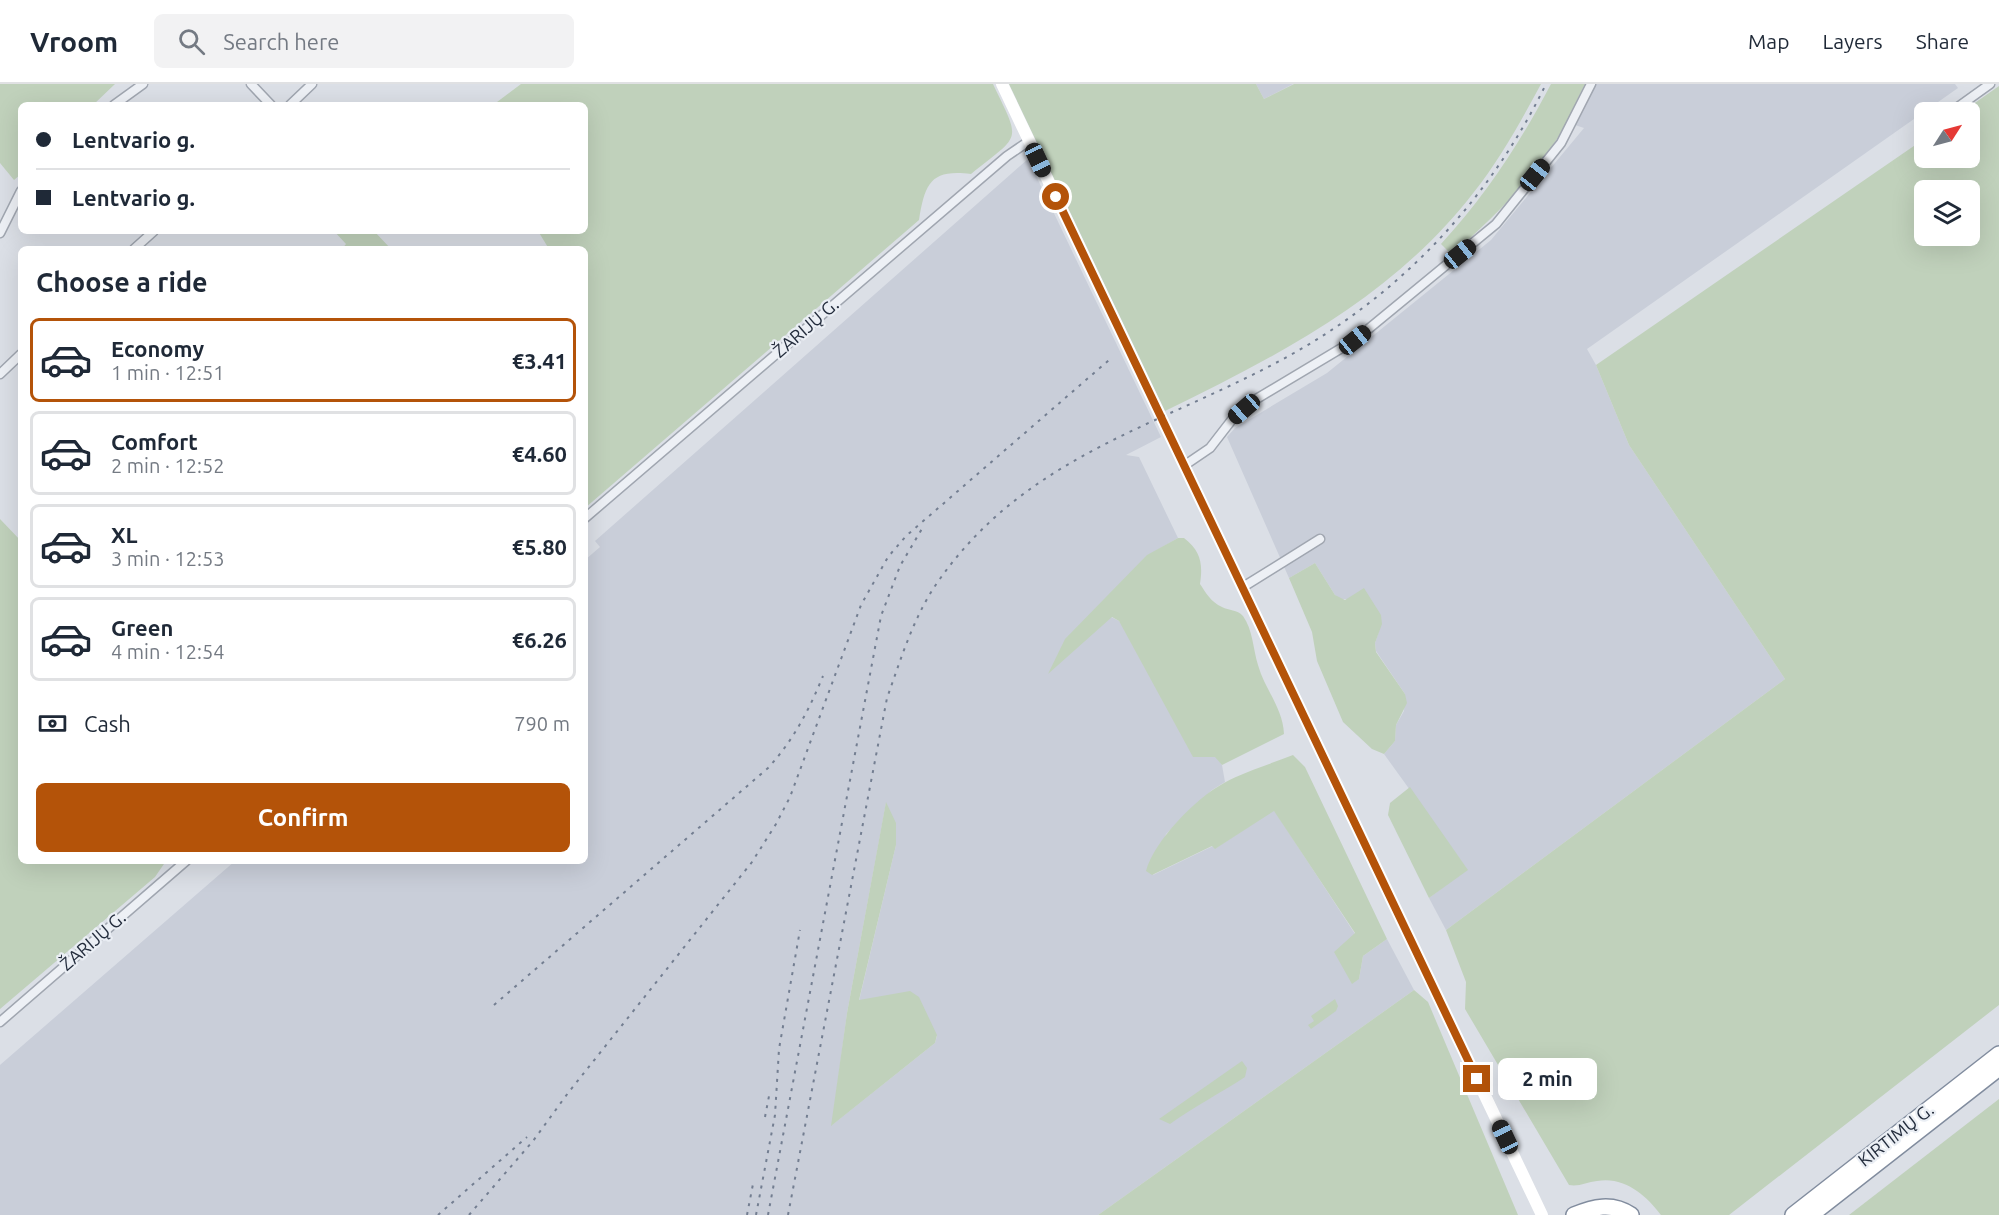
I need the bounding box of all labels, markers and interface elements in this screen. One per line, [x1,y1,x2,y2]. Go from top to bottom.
search box [154,14,574,68]
icon: search [175,25,208,58]
text: Vroom [30,26,118,57]
text: Search here [223,29,339,54]
text: Map [1748,29,1789,53]
text: Layers [1822,29,1883,53]
text: Share [1916,29,1969,53]
north arrow [1914,102,1980,168]
map controls [1914,102,1980,246]
text: Lentvario g. [72,127,195,152]
car [1022,140,1054,180]
car [1517,155,1553,195]
button: layers [1914,180,1980,246]
route start [1042,183,1069,210]
text: Lentvario g. [72,185,195,210]
car [1440,236,1480,272]
text: Choose a ride [36,267,208,297]
street label: ŽARIJŲ G. [768,293,842,361]
car [1335,322,1375,358]
icon: car [39,333,93,387]
text: Economy [111,336,204,361]
text: €3.41 [512,348,567,373]
text: 1 min · 12:51 [111,361,225,384]
car [1225,390,1263,428]
icon: car [39,426,93,480]
text: Comfort [111,429,198,454]
text: €4.60 [512,441,567,466]
text: 2 min · 12:52 [111,454,225,477]
icon: car [39,519,93,573]
text: XL [111,522,138,547]
text: €5.80 [512,534,567,559]
text: 3 min · 12:53 [111,547,225,570]
icon: car [39,612,93,666]
text: Green [111,615,173,640]
text: €6.26 [512,627,567,652]
text: 4 min · 12:54 [111,640,225,663]
icon: cash [36,707,69,740]
text: Cash [84,711,131,736]
text: 790 m [514,712,570,735]
button: Confirm [36,783,570,852]
street label: ŽARIJŲ G. [55,906,129,974]
callout: 2 min [1498,1058,1597,1100]
route end [1463,1065,1490,1092]
text: 2 min [1522,1067,1573,1090]
street label: KIRTIMŲ G. [1854,1099,1937,1170]
car [1489,1117,1521,1157]

